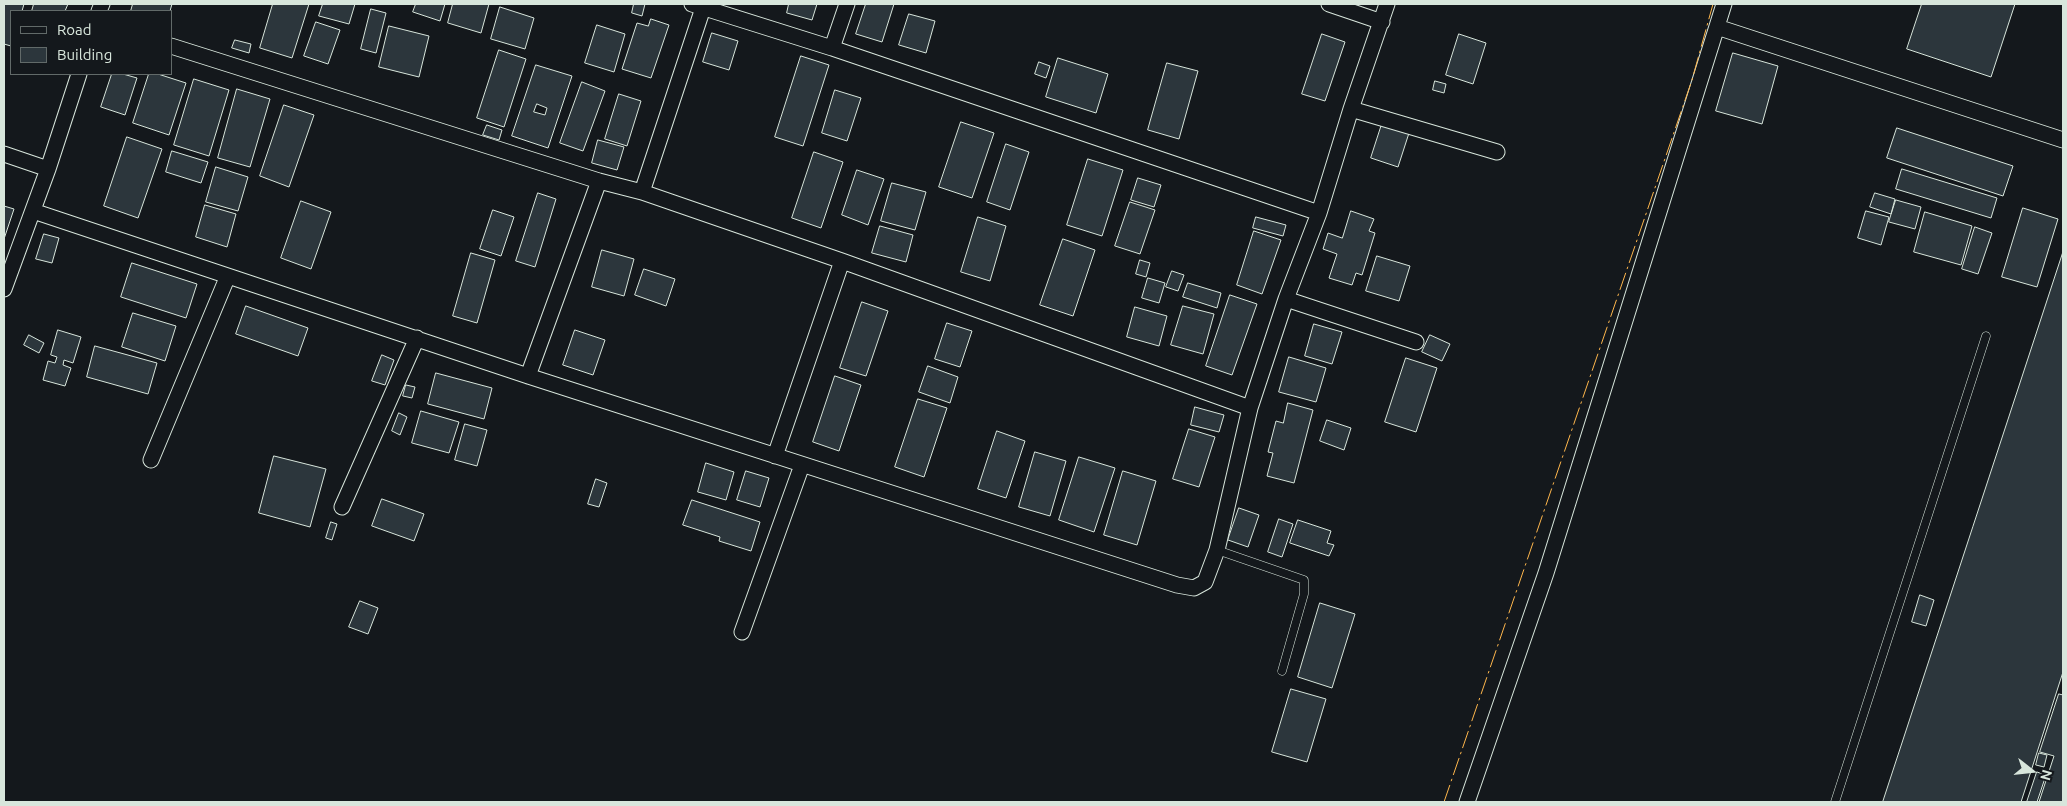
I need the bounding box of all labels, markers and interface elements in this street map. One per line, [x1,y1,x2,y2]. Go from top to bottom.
legend [10,10,172,75]
text: Road [57,21,92,38]
text: Building [57,46,112,63]
north arrow [2007,746,2057,796]
text: N [2037,768,2056,782]

